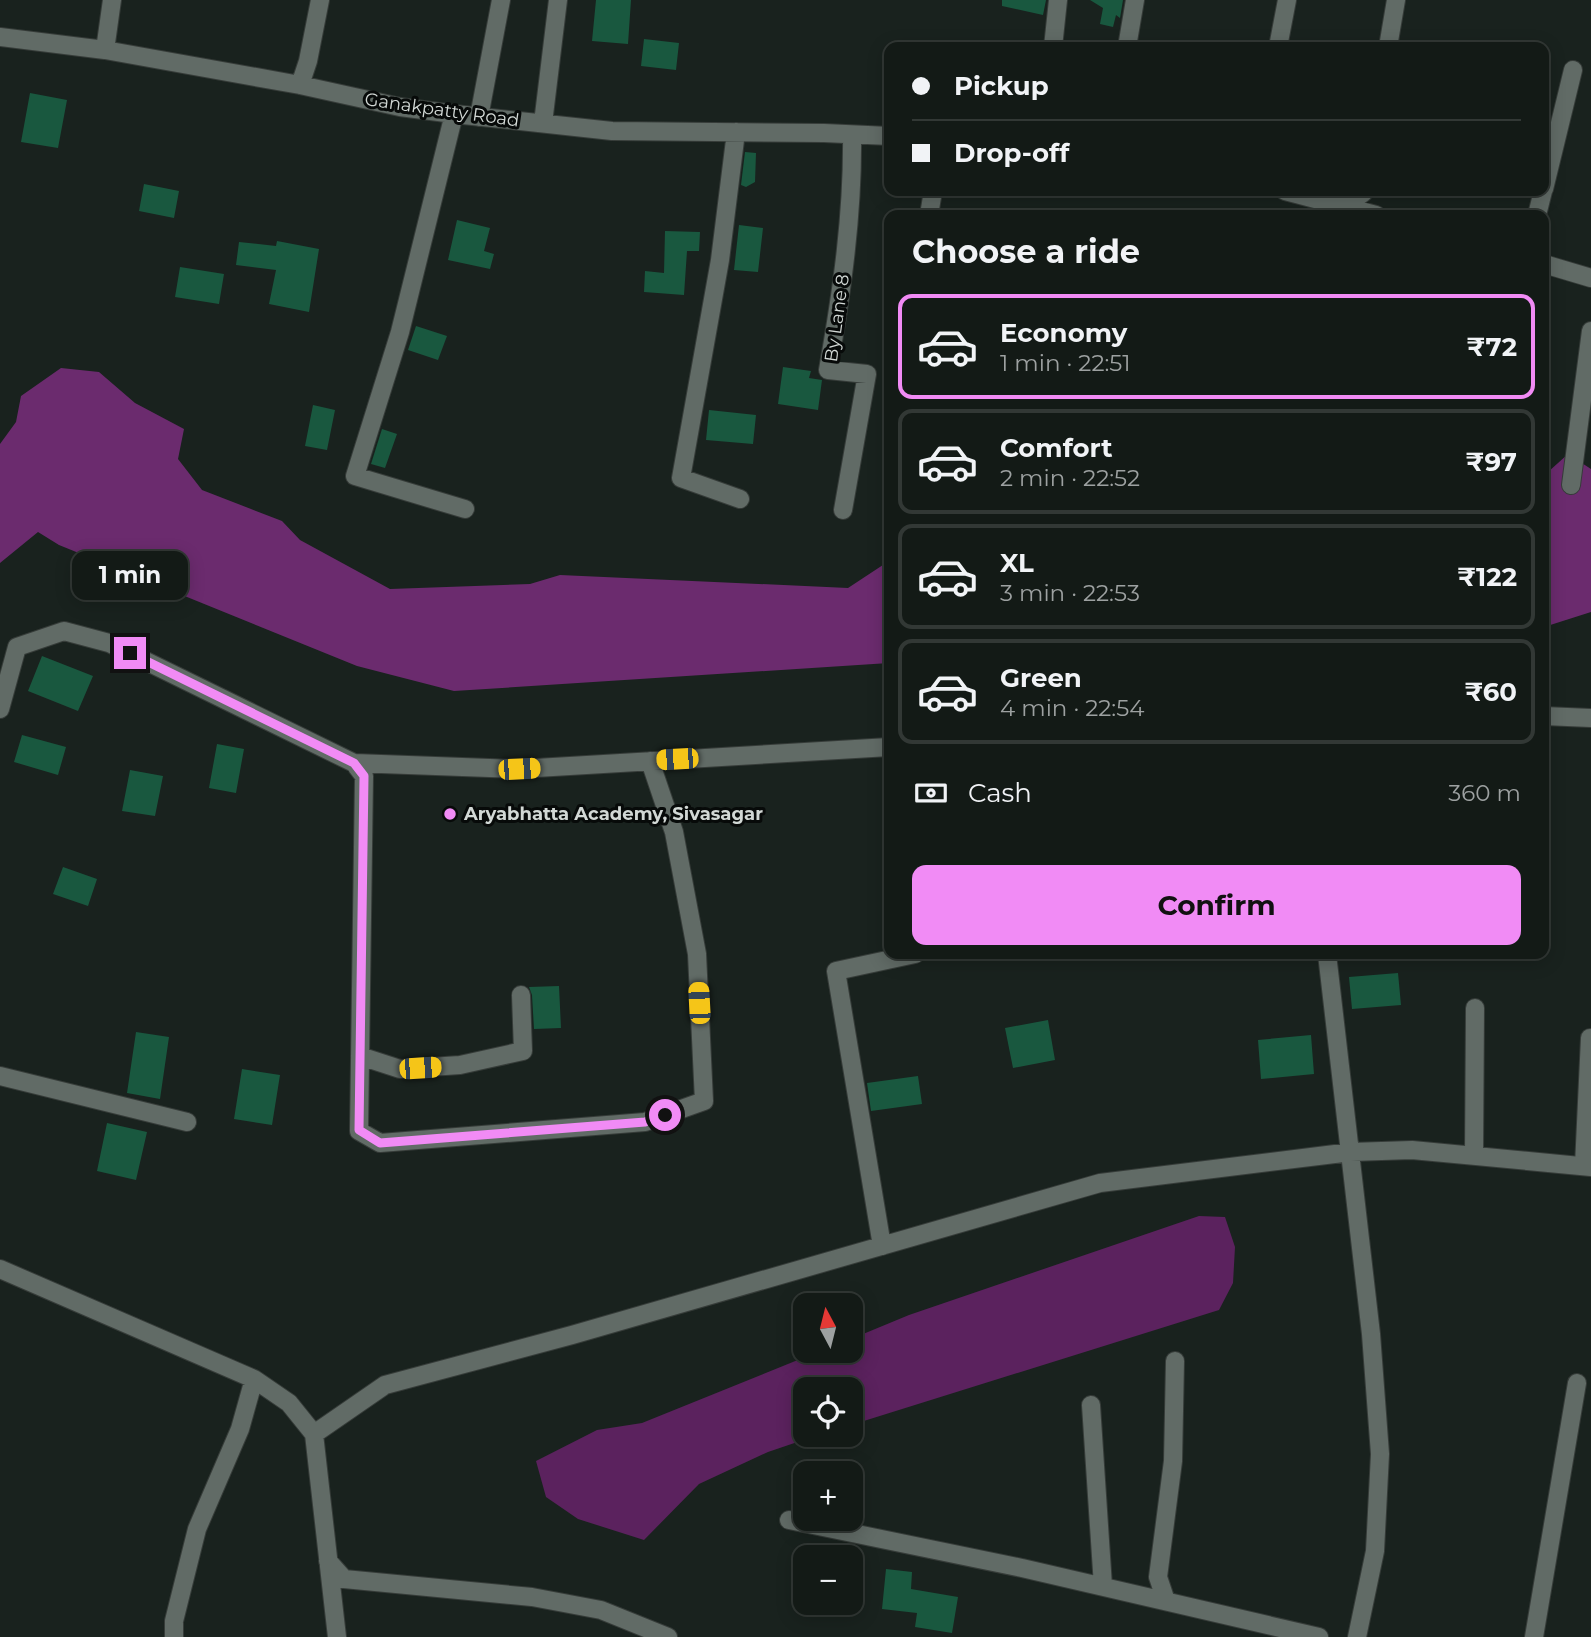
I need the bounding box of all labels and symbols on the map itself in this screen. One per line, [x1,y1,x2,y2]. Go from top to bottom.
street label: Ganakpatty Road [363,88,521,132]
street label: By Lane 8 [820,273,854,363]
callout: 1 min [72,552,188,600]
route end [114,637,146,669]
car [656,747,699,771]
car [498,757,541,781]
place label: Aryabhatta Academy, Sivasagar [463,803,763,825]
marker: Aryabhatta Academy, Sivasagar [442,806,458,822]
car [688,981,711,1025]
car [399,1056,442,1080]
route start [649,1099,681,1131]
north arrow [793,1293,863,1363]

